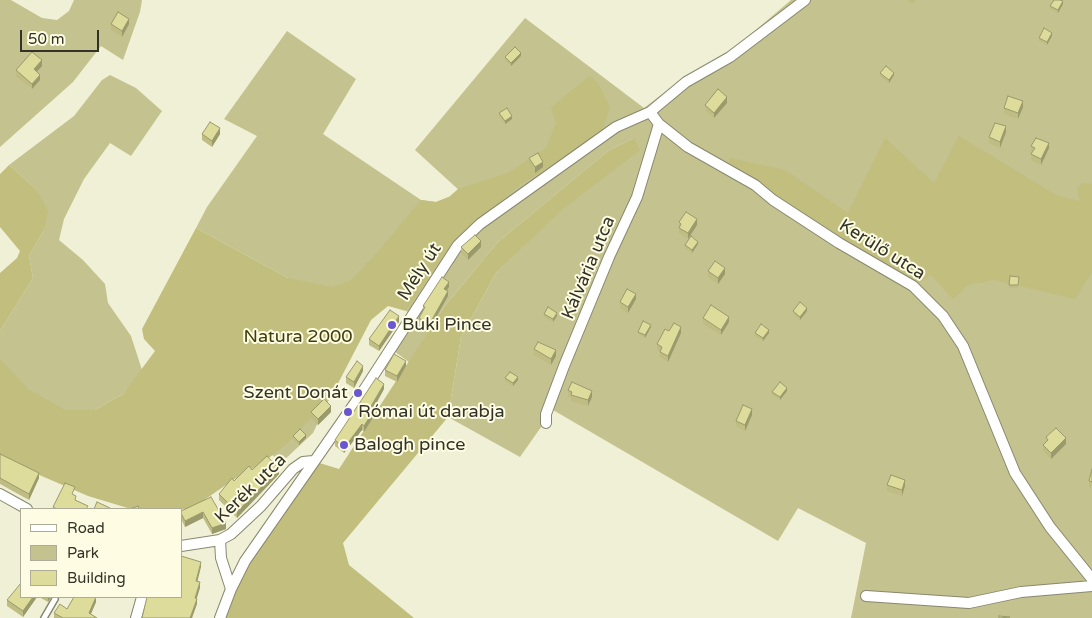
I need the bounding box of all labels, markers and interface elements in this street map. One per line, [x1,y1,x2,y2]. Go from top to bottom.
scale bar [22,20,101,52]
text: 50 m [28,30,65,48]
street label: Kálvária utca [558,213,620,323]
street label: Kerülő utca [835,215,929,285]
street label: Mély út [394,239,446,305]
place label: Buki Pince [402,314,491,336]
marker: Buki Pince [386,319,398,331]
park label: Natura 2000 [243,326,353,348]
place label: Szent Donát [244,382,348,404]
marker: Szent Donát [352,387,364,399]
place label: Római út darabja [358,401,505,423]
marker: Római út darabja [342,406,354,418]
place label: Balogh pince [354,434,466,456]
marker: Balogh pince [338,439,350,451]
street label: Kerék utca [211,450,291,528]
legend [20,508,182,598]
text: Road [67,519,105,537]
text: Park [67,544,99,562]
text: Building [67,569,126,587]

